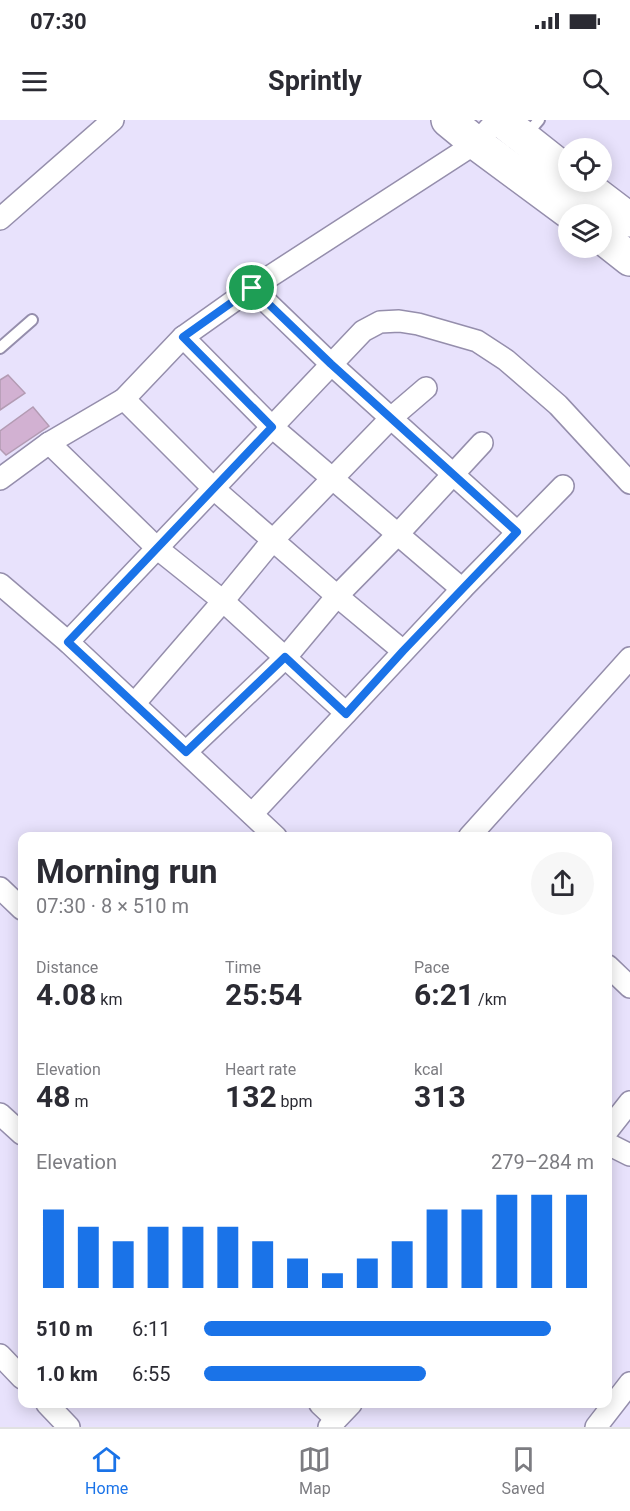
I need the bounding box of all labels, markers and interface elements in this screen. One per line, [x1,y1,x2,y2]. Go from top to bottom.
text: 07:30 [30,9,87,34]
icon: menu [18,65,51,98]
text: Sprintly [268,65,362,97]
icon: search [579,65,612,98]
map controls [558,138,612,258]
button: locate [558,138,612,192]
button: layers [558,204,612,258]
pin [226,262,277,313]
icon: arrive [235,271,268,304]
text: Morning run [36,852,217,891]
button: share [531,852,594,915]
text: 07:30 · 8 × 510 m [36,894,189,918]
text: Distance [36,958,98,977]
text: Time [225,958,261,977]
text: Pace [414,958,450,977]
text: 4.08 [36,977,96,1012]
text: 25:54 [225,977,302,1012]
text: 6:21 [414,977,474,1012]
text: km [96,990,122,1009]
text: /km [474,990,507,1009]
text: Elevation [36,1060,101,1079]
text: Heart rate [225,1060,296,1079]
text: kcal [414,1060,443,1079]
text: 48 [36,1079,70,1114]
text: 132 [225,1079,277,1114]
text: 313 [414,1079,466,1114]
text: m [70,1092,88,1111]
text: bpm [277,1092,313,1111]
text: Elevation [36,1150,117,1174]
text: 279–284 m [491,1150,594,1174]
text: 510 m [36,1317,93,1341]
text: 6:11 [132,1317,171,1341]
text: 1.0 km [36,1362,98,1386]
text: 6:55 [132,1362,171,1386]
tab: Home [85,1443,128,1498]
tab: Map [298,1443,331,1498]
tab: Saved [502,1443,545,1498]

